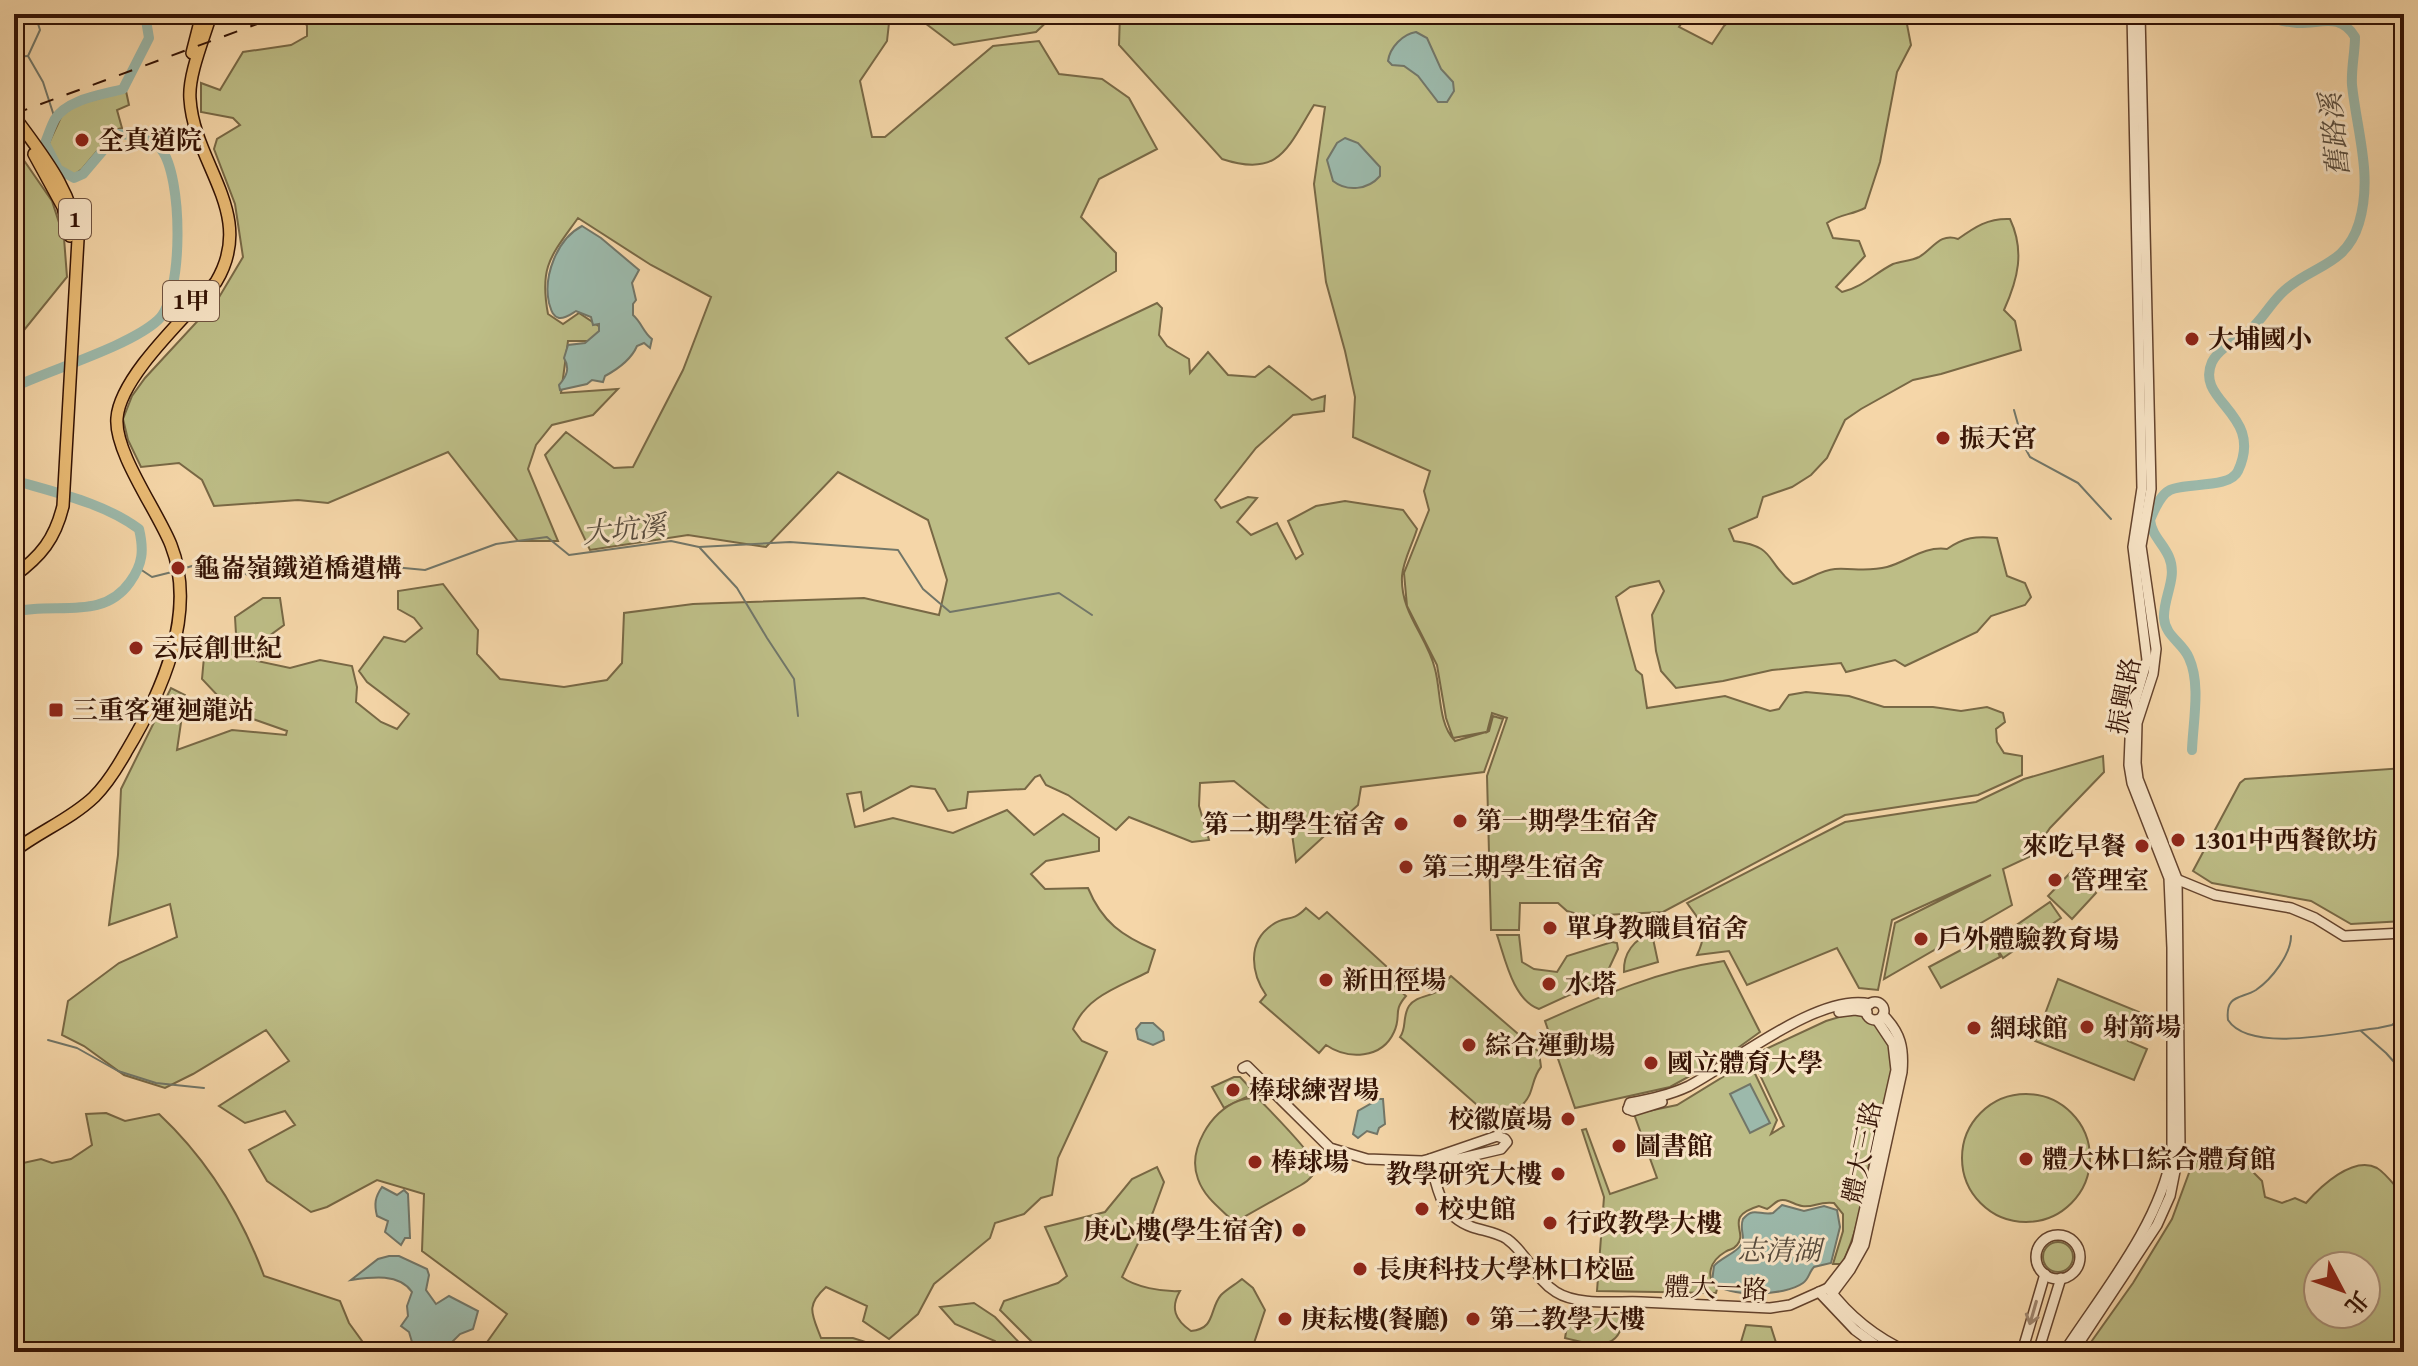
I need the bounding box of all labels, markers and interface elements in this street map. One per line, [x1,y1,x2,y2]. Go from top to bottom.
water label: 舊路溪 [2308,88,2358,179]
place label: 全真道院 [98,120,202,159]
marker: 全真道院 [73,131,91,149]
road number: 1 [59,199,91,239]
road number: 1甲 [163,281,219,321]
place label: 大埔國小 [2208,319,2312,358]
marker: 大埔國小 [2183,330,2201,348]
place label: 振天宮 [1959,418,2037,457]
marker: 振天宮 [1934,429,1952,447]
water label: 大坑溪 [580,503,671,553]
place label: 龜崙嶺鐵道橋遺構 [194,548,402,587]
marker: 龜崙嶺鐵道橋遺構 [169,559,187,577]
place label: 云辰創世紀 [152,628,282,667]
marker: 云辰創世紀 [127,639,145,657]
street label: 振興路 [2097,654,2150,738]
place label: 三重客運迴龍站 [72,690,254,729]
marker: 三重客運迴龍站 [47,701,65,719]
place label: 第一期學生宿舍 [1476,801,1658,840]
place label: 第二期學生宿舍 [1203,804,1385,843]
marker: 第一期學生宿舍 [1451,812,1469,830]
marker: 第二期學生宿舍 [1392,815,1410,833]
place label: 1301中西餐飲坊 [2194,820,2378,859]
place label: 來吃早餐 [2022,826,2126,865]
marker: 1301中西餐飲坊 [2169,831,2187,849]
marker: 來吃早餐 [2133,837,2151,855]
place label: 第三期學生宿舍 [1422,847,1604,886]
marker: 第三期學生宿舍 [1397,858,1415,876]
place label: 管理室 [2071,860,2149,899]
marker: 管理室 [2046,871,2064,889]
place label: 單身教職員宿舍 [1566,908,1748,947]
marker: 單身教職員宿舍 [1541,919,1559,937]
place label: 戶外體驗教育場 [1937,919,2119,958]
marker: 戶外體驗教育場 [1912,930,1930,948]
place label: 新田徑場 [1342,960,1446,999]
place label: 水塔 [1565,964,1617,1003]
marker: 新田徑場 [1317,971,1335,989]
marker: 水塔 [1540,975,1558,993]
place label: 射箭場 [2103,1007,2181,1046]
place label: 網球館 [1990,1008,2068,1047]
marker: 射箭場 [2078,1018,2096,1036]
marker: 網球館 [1965,1019,1983,1037]
place label: 綜合運動場 [1485,1025,1615,1064]
marker: 綜合運動場 [1460,1036,1478,1054]
place label: 國立體育大學 [1667,1043,1823,1082]
marker: 國立體育大學 [1642,1054,1660,1072]
place label: 棒球練習場 [1249,1070,1379,1109]
marker: 棒球練習場 [1224,1081,1242,1099]
street label: 體大三路 [1832,1097,1891,1207]
place label: 校徽廣場 [1448,1099,1552,1138]
marker: 校徽廣場 [1559,1110,1577,1128]
place label: 圖書館 [1635,1126,1713,1165]
marker: 圖書館 [1610,1137,1628,1155]
place label: 體大林口綜合體育館 [2042,1139,2276,1178]
place label: 棒球場 [1271,1142,1349,1181]
marker: 體大林口綜合體育館 [2017,1150,2035,1168]
marker: 棒球場 [1246,1153,1264,1171]
place label: 教學研究大樓 [1386,1154,1542,1193]
marker: 教學研究大樓 [1549,1165,1567,1183]
place label: 校史館 [1438,1189,1516,1228]
marker: 校史館 [1413,1200,1431,1218]
place label: 行政教學大樓 [1566,1203,1722,1242]
place label: 庚心樓(學生宿舍) [1084,1210,1283,1249]
marker: 行政教學大樓 [1541,1214,1559,1232]
marker: 庚心樓(學生宿舍) [1290,1221,1308,1239]
water label: 志清湖 [1737,1229,1826,1270]
place label: 長庚科技大學林口校區 [1376,1249,1636,1288]
north arrow [2302,1250,2382,1330]
marker: 長庚科技大學林口校區 [1351,1260,1369,1278]
street label: 體大一路 [1663,1266,1769,1309]
text: 北 [2338,1284,2376,1322]
place label: 庚耘樓(餐廳) [1301,1299,1449,1338]
place label: 第二教學大樓 [1489,1299,1645,1338]
one-way arrow [2025,1300,2040,1326]
marker: 庚耘樓(餐廳) [1276,1310,1294,1328]
marker: 第二教學大樓 [1464,1310,1482,1328]

